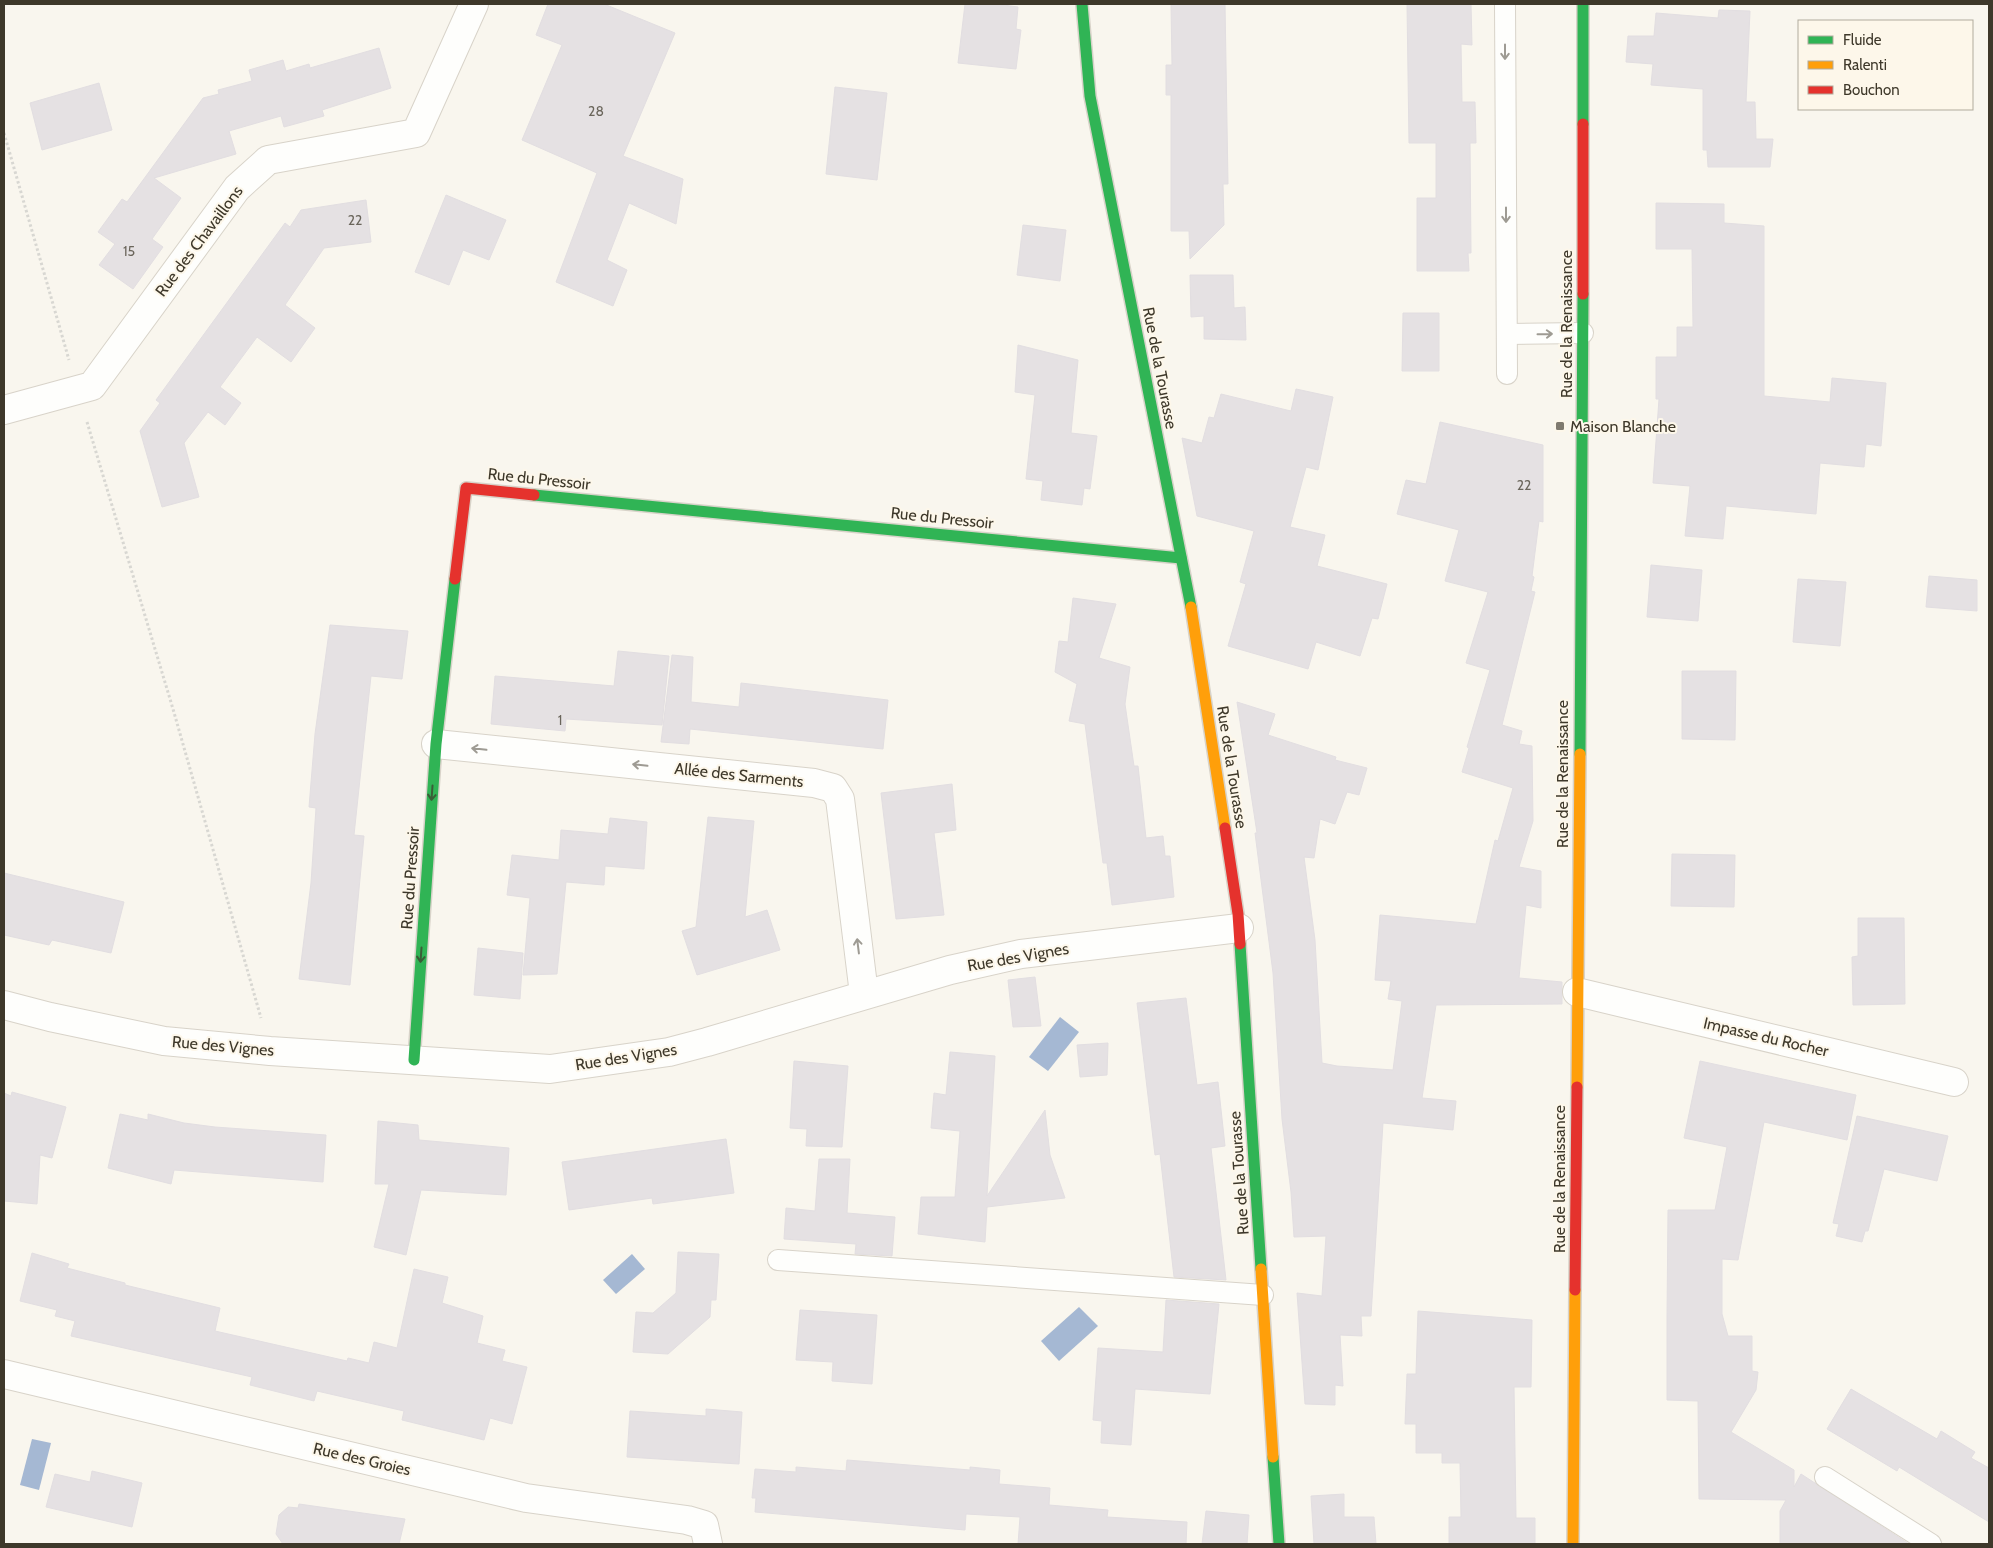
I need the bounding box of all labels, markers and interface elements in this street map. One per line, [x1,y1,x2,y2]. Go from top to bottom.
legend [1798,20,1973,110]
text: Fluide [1843,31,1882,49]
one-way arrow [1500,44,1510,60]
text: Ralenti [1843,56,1887,74]
text: Bouchon [1843,81,1900,99]
house number: 28 [588,102,604,120]
street label: Rue des Chavaillons [151,182,247,300]
one-way arrow [1501,206,1511,223]
house number: 22 [348,211,362,229]
house number: 15 [123,242,135,260]
street label: Rue de la Renaissance [1557,250,1576,398]
street label: Rue de la Tourasse [1139,305,1181,431]
one-way arrow [1536,329,1552,338]
place label: Maison Blanche [1570,417,1676,436]
marker: Maison Blanche [1554,420,1566,432]
street label: Rue du Pressoir [487,464,592,494]
house number: 22 [1517,476,1531,494]
street label: Rue du Pressoir [890,503,995,533]
street label: Rue de la Renaissance [1553,700,1572,848]
street label: Rue de la Tourasse [1213,704,1251,830]
house number: 1 [558,711,562,729]
one-way arrow [471,744,487,753]
street label: Allée des Sarments [674,759,805,791]
one-way arrow [633,760,649,770]
one-way arrow [428,784,437,800]
street label: Rue du Pressoir [397,825,423,930]
one-way arrow [853,938,863,954]
street label: Rue des Vignes [966,939,1070,975]
one-way arrow [416,947,426,963]
street label: Impasse du Rocher [1702,1013,1831,1061]
street label: Rue des Vignes [171,1032,275,1060]
street label: Rue des Vignes [574,1040,678,1074]
street label: Rue de la Renaissance [1550,1105,1569,1253]
street label: Rue de la Tourasse [1225,1111,1253,1235]
street label: Rue des Groies [311,1439,413,1480]

